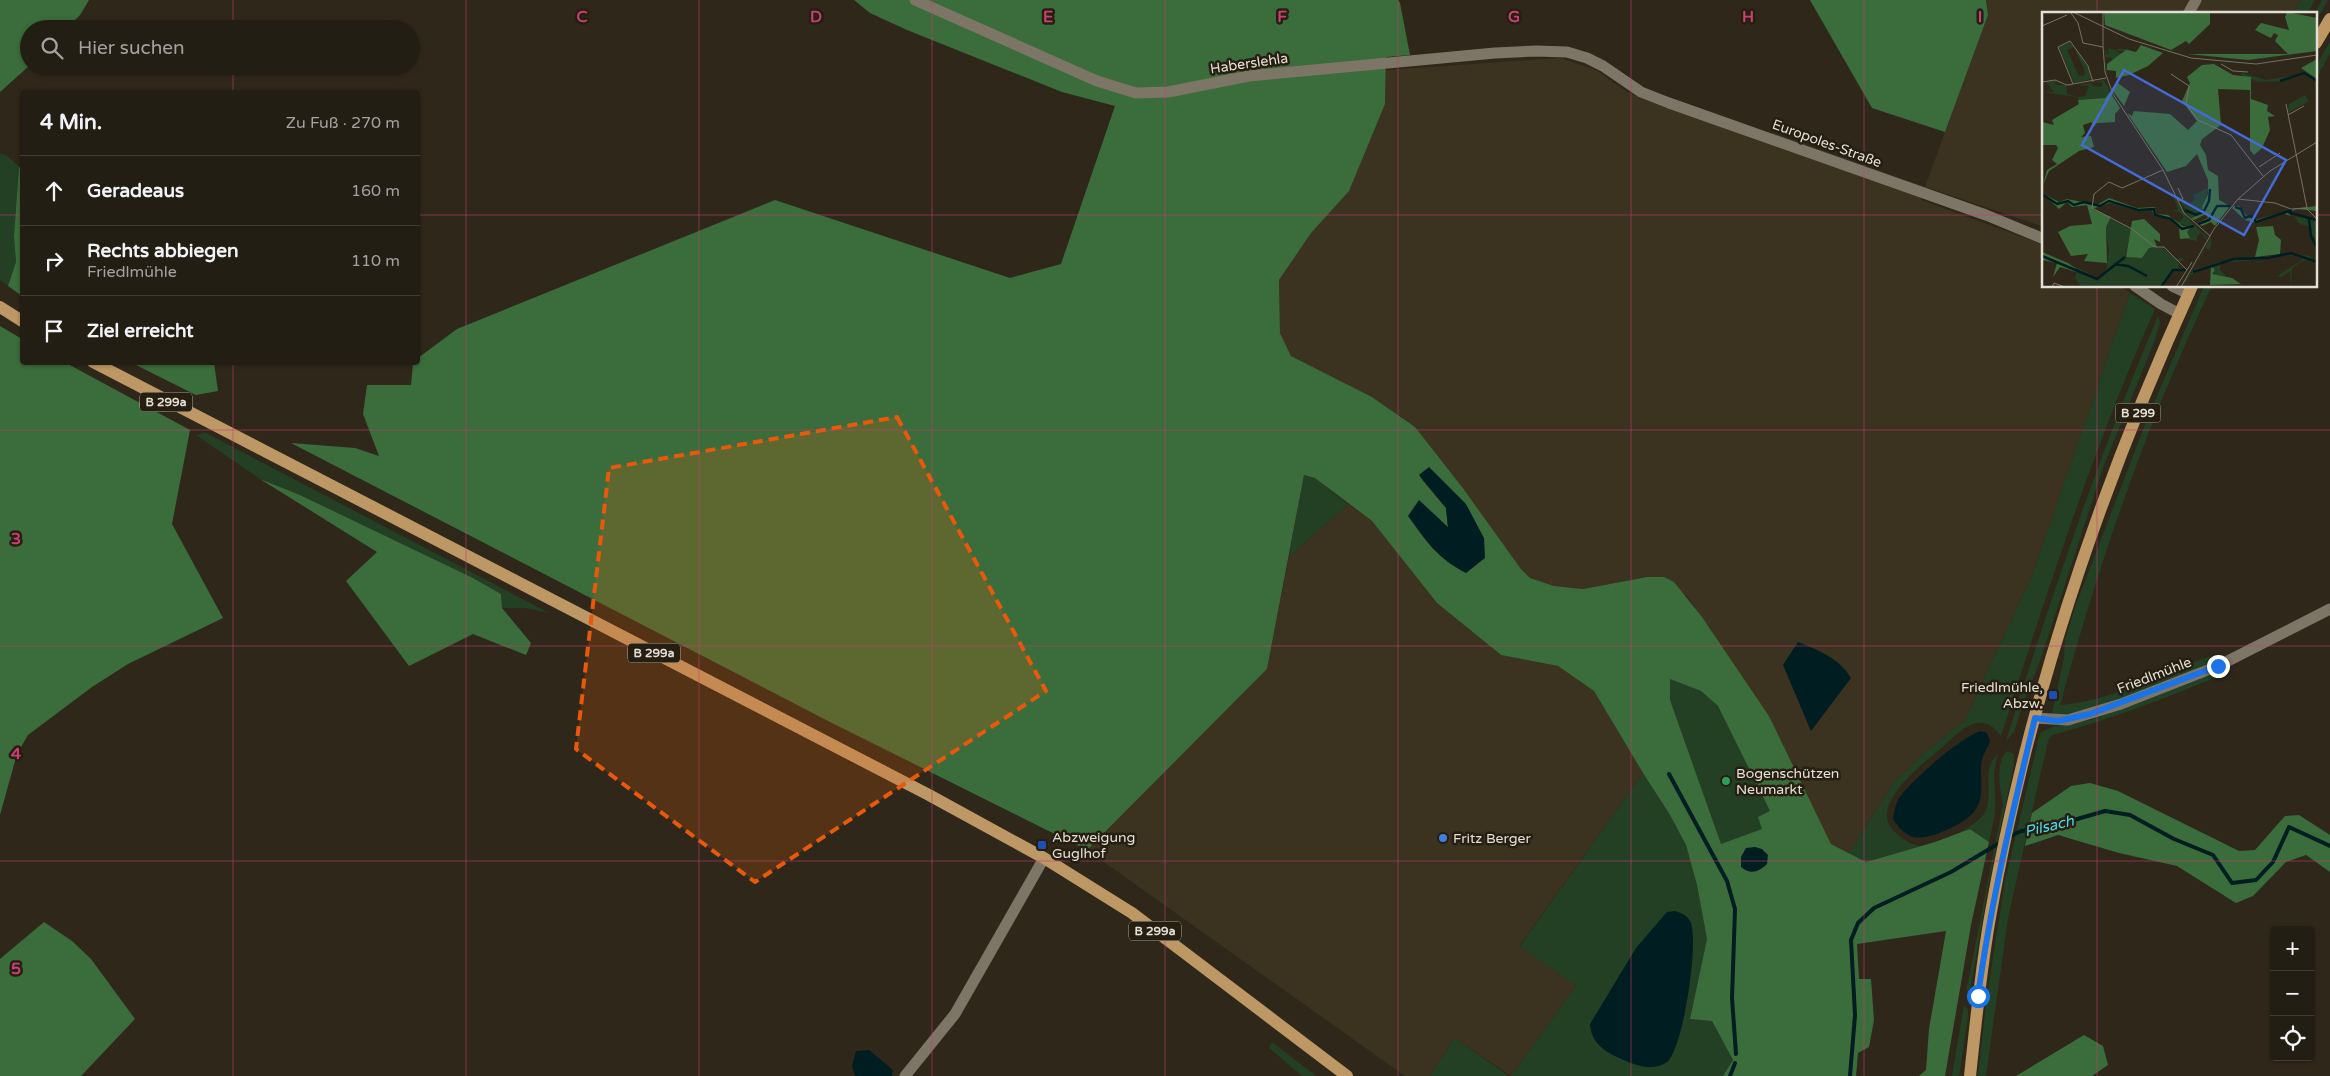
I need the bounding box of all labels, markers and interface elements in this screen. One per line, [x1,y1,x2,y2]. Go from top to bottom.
text: C [576,7,588,27]
text: D [810,7,822,27]
text: E [1043,7,1053,27]
text: F [1277,7,1287,27]
text: G [1508,7,1520,27]
text: H [1742,7,1754,27]
text: I [1978,7,1982,27]
inset map [2042,12,2318,288]
search box [20,20,420,75]
icon: search [38,34,66,62]
text: Hier suchen [78,37,185,59]
street label: Haberslehla [1209,50,1289,77]
text: 4 Min. [40,110,102,135]
text: Zu Fuß · 270 m [286,113,400,133]
street label: Europoles-Straße [1770,116,1884,171]
icon: ahead [40,177,68,205]
text: Geradeaus [87,180,184,202]
text: 160 m [351,181,400,201]
text: Rechts abbiegen [87,240,239,262]
icon: right [40,247,68,275]
text: 110 m [351,251,400,271]
text: Friedlmühle [87,262,177,282]
icon: arrive [40,317,68,345]
text: Ziel erreicht [87,320,194,342]
road number: B 299a [140,392,192,412]
road number: B 299 [2116,403,2160,422]
text: 3 [11,529,21,549]
road number: B 299a [628,644,680,662]
street label: Friedlmühle [2114,653,2194,697]
route end [2207,655,2230,678]
place label: Friedlmühle, Abzw. [1961,679,2043,712]
marker: Friedlmühle, Abzw. [2047,689,2059,701]
text: 4 [11,744,21,764]
place label: Bogenschützen Neumarkt [1736,765,1839,798]
marker: Bogenschützen Neumarkt [1720,775,1732,787]
water label: Pilsach [2023,811,2076,840]
place label: Abzweigung Guglhof [1052,829,1135,862]
place label: Fritz Berger [1453,830,1531,847]
marker: Fritz Berger [1437,832,1449,844]
marker: Abzweigung Guglhof [1036,839,1048,851]
road number: B 299a [1129,921,1181,940]
map controls [2270,926,2315,1061]
button: + [2270,926,2315,971]
text: 5 [11,959,21,979]
button: − [2270,971,2315,1016]
route start [1967,985,1990,1008]
button: locate [2270,1016,2315,1061]

